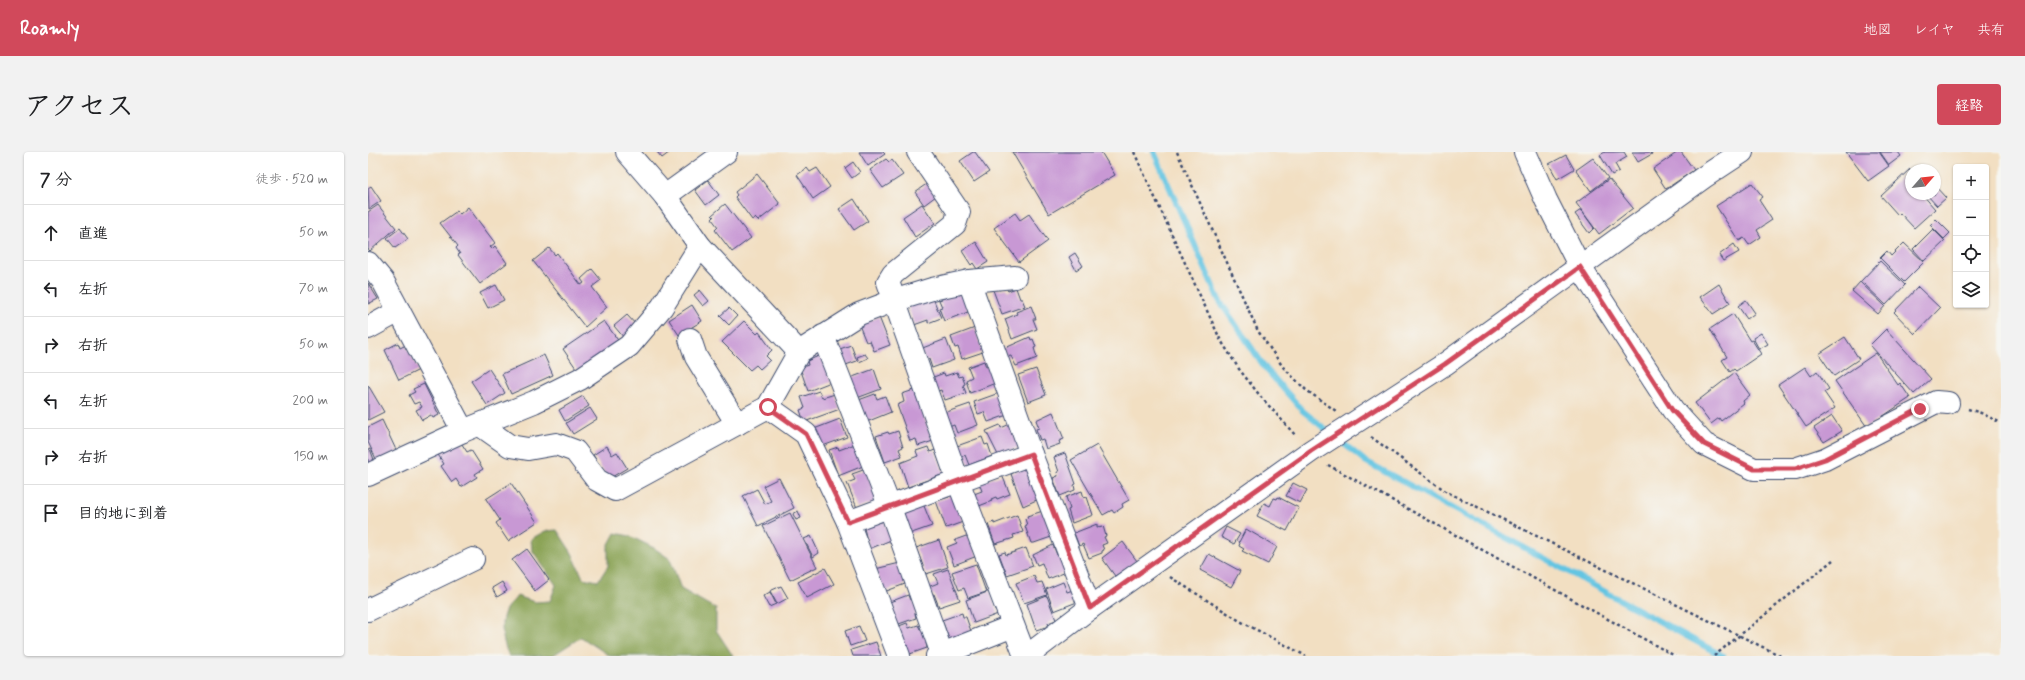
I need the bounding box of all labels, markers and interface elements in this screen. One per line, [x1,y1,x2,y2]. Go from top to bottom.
text: Roamly [20,16,79,41]
text: 地図 [1864,21,1892,39]
text: レイヤ [1914,21,1955,39]
text: 共有 [1977,21,2005,39]
button: 経路 [1937,84,2001,125]
text: アクセス [24,89,134,126]
north arrow [1905,164,1941,200]
map controls [1953,164,1989,308]
button: + [1953,164,1989,200]
text: 7 分 [40,169,72,191]
text: 徒歩 · 520 m [256,171,328,188]
button: − [1953,200,1989,236]
icon: ahead [40,222,62,244]
text: 直進 [78,224,108,244]
text: 50 m [299,224,328,241]
button: locate [1953,236,1989,272]
button: layers [1953,272,1989,308]
icon: left [40,278,62,300]
text: 左折 [78,280,108,300]
text: 70 m [299,280,328,297]
icon: right [40,334,62,356]
text: 右折 [78,336,108,356]
text: 50 m [299,336,328,353]
icon: left [40,390,62,412]
text: 左折 [78,392,108,412]
text: 200 m [293,392,328,409]
route start [759,398,777,416]
route end [1911,400,1929,418]
icon: right [40,446,62,468]
text: 右折 [78,448,108,468]
text: 150 m [294,448,328,465]
icon: arrive [40,502,62,524]
text: 目的地に到着 [78,504,168,524]

